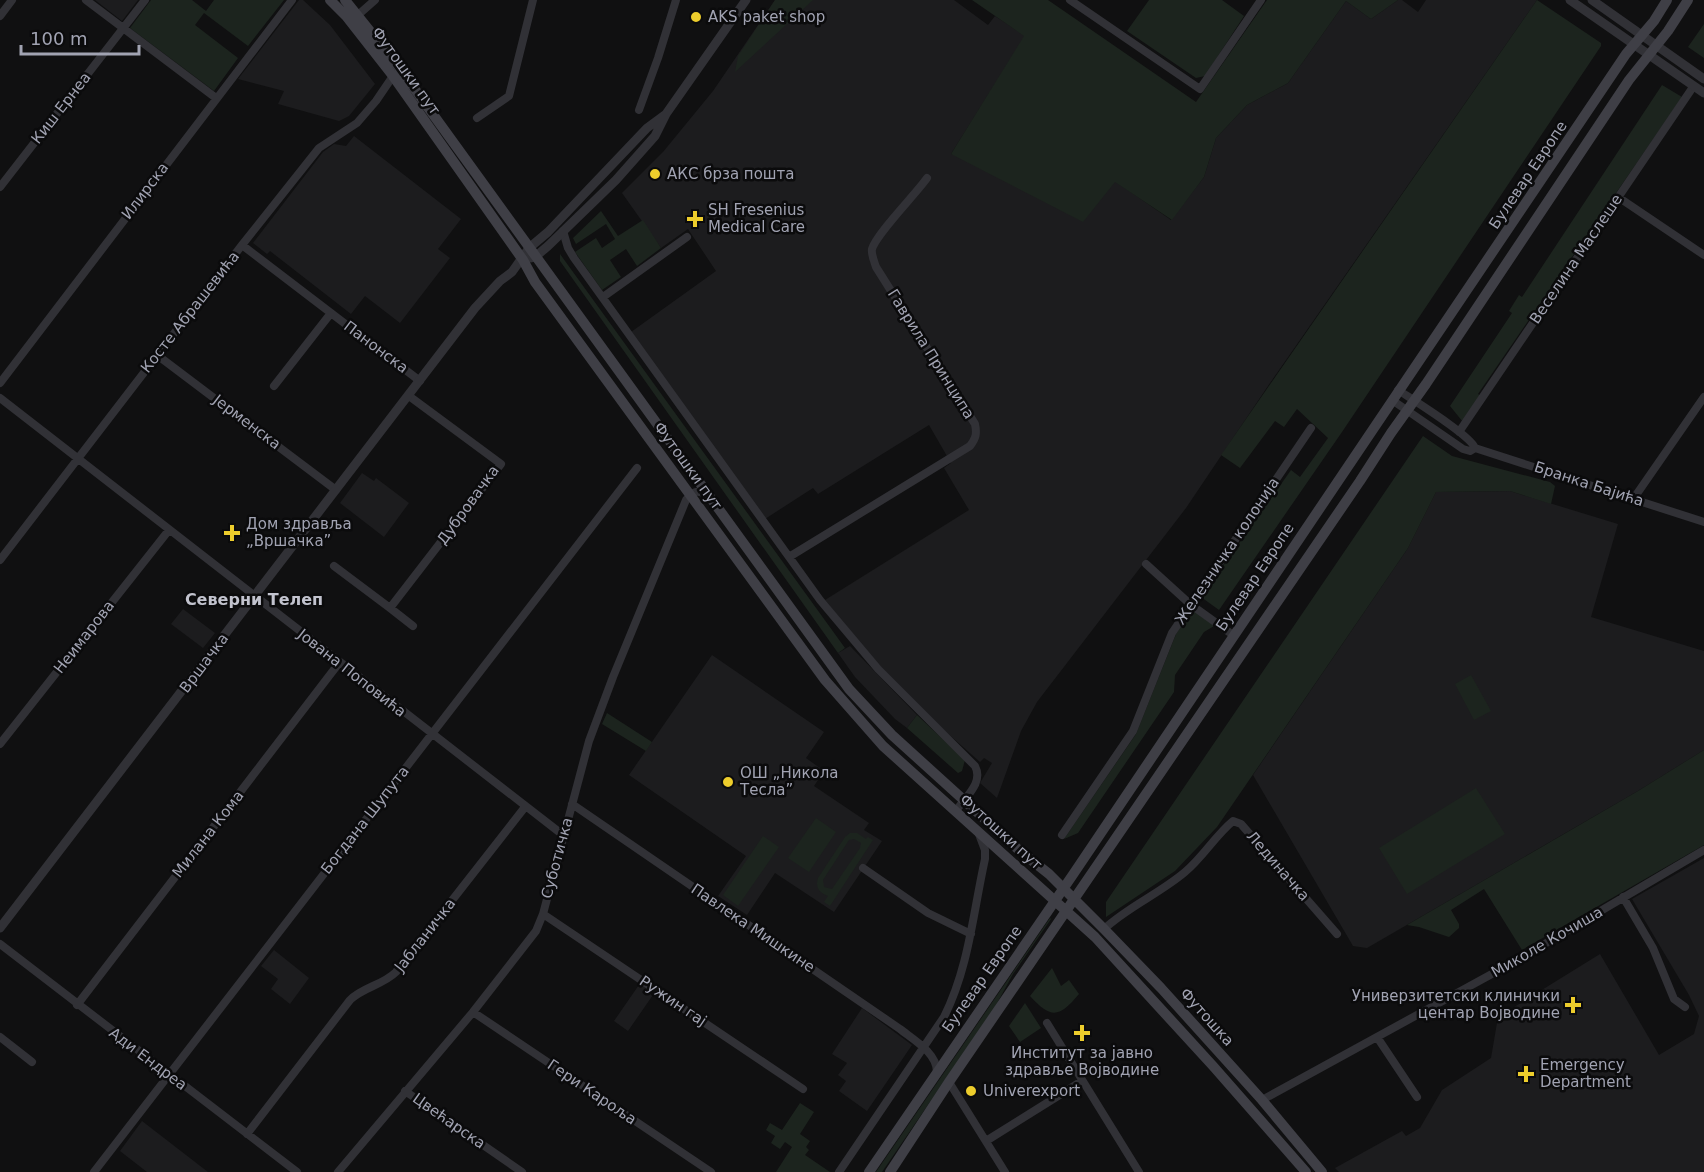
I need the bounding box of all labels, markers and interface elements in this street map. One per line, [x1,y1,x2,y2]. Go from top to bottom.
place label: AKS paket shop [708,8,825,26]
marker: AKS paket shop [689,10,703,24]
scale bar [21,18,140,56]
street label: Футошки пут [368,23,444,119]
text: 100 m [30,28,88,49]
street label: Киш Ернеа [27,69,95,147]
street label: Булевар Европе [1485,118,1571,232]
street label: Илирска [118,159,172,223]
place label: АКС брза пошта [667,165,795,183]
marker: АКС брза пошта [648,167,662,181]
street label: Веселина Маслеше [1526,191,1626,327]
place label: SH Fresenius Medical Care [708,201,805,236]
marker: SH Fresenius Medical Care [686,210,704,228]
street label: Косте Абрашевића [137,248,243,376]
street label: Гаврила Принципа [884,286,978,422]
street label: Панонска [340,317,412,377]
street label: Јерменска [209,390,284,453]
street label: Футошки пут [650,418,726,514]
street label: Бранка Бајића [1532,458,1646,510]
street label: Дубровачка [433,462,503,548]
street label: Железничка колонија [1171,474,1283,628]
place label: Дом здравља „Вршачка” [246,515,352,550]
street label: Булевар Европе [1212,520,1298,634]
marker: Дом здравља „Вршачка” [223,524,241,542]
district label: Северни Телеп [185,590,323,609]
street label: Неимарова [50,597,118,677]
street label: Јована Поповића [294,625,410,721]
street label: Вршачка [176,630,232,696]
street label: Богдана Шупута [317,762,413,878]
place label: ОШ „Никола Тесла” [739,764,838,799]
marker: ОШ „Никола Тесла” [721,775,735,789]
street label: Милана Кома [168,787,248,881]
street label: Футошки пут [956,790,1046,874]
street label: Суботичка [538,815,576,901]
street label: Лединачка [1243,827,1313,905]
street label: Павлека Мишкине [688,880,818,976]
street label: Јабланичка [390,895,459,976]
street label: Миколе Кочиша [1488,903,1606,981]
street label: Булевар Европе [938,922,1026,1036]
street label: Ружин гај [636,972,710,1030]
street label: Футошка [1176,984,1238,1050]
place label: Универзитетски клинички центар Војводине [1352,987,1560,1022]
marker: Универзитетски клинички центар Војводине [1564,996,1582,1014]
street label: Ади Ендреа [106,1024,190,1094]
marker: Институт за јавно здравље Војводине [1073,1024,1091,1042]
place label: Институт за јавно здравље Војводине [1005,1044,1159,1079]
street label: Гери Кароља [544,1056,640,1128]
place label: Emergency Department [1540,1056,1631,1091]
marker: Emergency Department [1517,1065,1535,1083]
place label: Univerexport [983,1082,1080,1100]
marker: Univerexport [964,1084,978,1098]
street label: Цвећарска [409,1089,489,1153]

